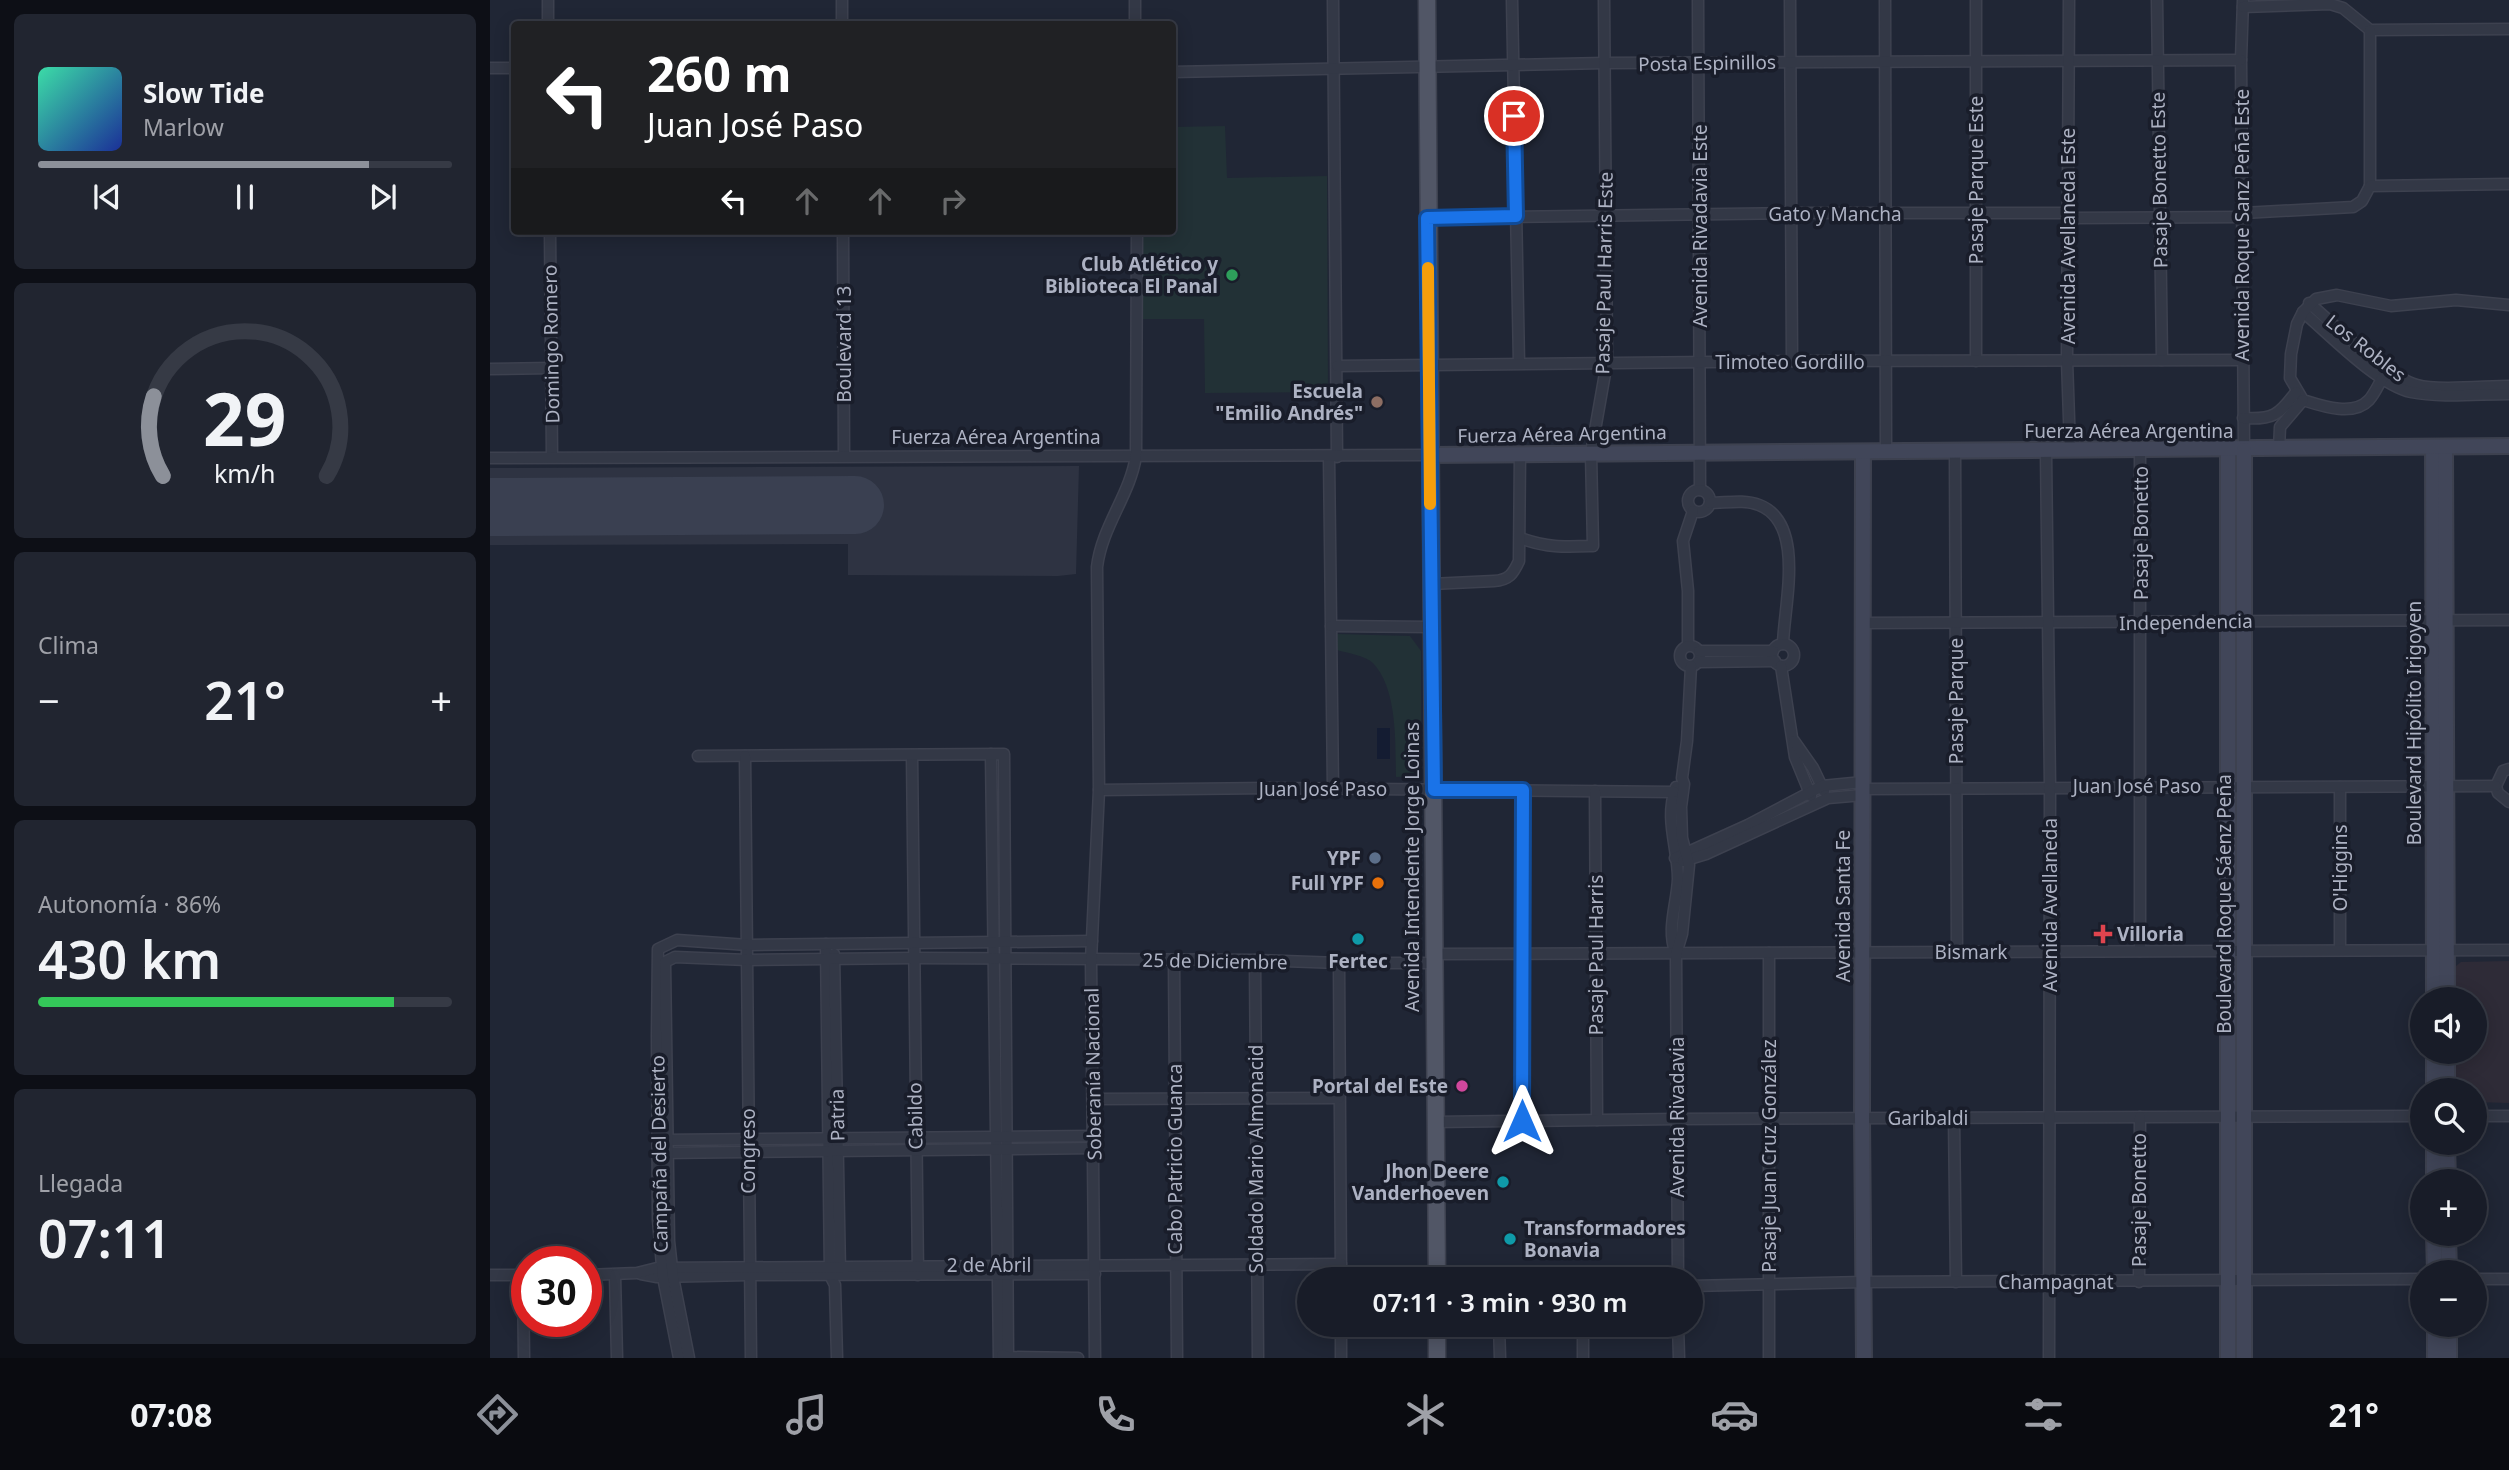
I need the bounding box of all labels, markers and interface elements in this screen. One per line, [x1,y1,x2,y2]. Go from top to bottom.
text: 260 m [647,40,792,106]
icon: left [532,49,623,140]
street label: Posta Espinillos [1638,49,1776,77]
text: Slow Tide [143,75,265,111]
pin [1484,86,1544,146]
street label: Avenida Roque Sanz Peña Este [2229,89,2255,361]
street label: Pasaje Bonetto Este [2144,92,2174,268]
street label: Pasaje Parque Este [1963,96,1989,264]
icon: arrive [1495,97,1533,135]
text: Juan José Paso [647,103,863,146]
text: Marlow [143,111,224,143]
street label: Avenida Rivadavia Este [1687,124,1713,328]
street label: Avenida Avellaneda Este [2055,128,2081,344]
street label: Pasaje Paul Harris Este [1589,171,1619,375]
icon: previous [88,178,126,216]
icon: pause [226,178,264,216]
icon: next [364,178,402,216]
icon: left [715,182,753,220]
icon: ahead [788,182,826,220]
icon: ahead [861,182,899,220]
icon: right [934,182,972,220]
street label: Gato y Mancha [1768,201,1902,227]
place label: Club Atlético y Biblioteca El Panal [1045,251,1218,299]
street label: Domingo Romero [537,264,565,424]
marker: Club Atlético y Biblioteca El Panal [1224,267,1240,283]
street label: Boulevard 13 [831,286,857,402]
street label: Los Robles [2320,308,2412,388]
street label: Timoteo Gordillo [1715,349,1865,375]
text: 29 [203,369,287,468]
place label: Escuela "Emilio Andrés" [1215,378,1363,426]
marker: Escuela "Emilio Andrés" [1369,394,1385,410]
street label: Fuerza Aérea Argentina [2024,418,2234,444]
street label: Fuerza Aérea Argentina [1457,419,1667,449]
street label: Fuerza Aérea Argentina [891,424,1101,450]
text: km/h [214,456,276,490]
street label: Pasaje Bonetto [2128,466,2154,600]
street label: Boulevard Hipólito Irigoyen [2401,601,2427,845]
street label: Independencia [2119,608,2253,636]
text: Clima [38,629,99,661]
street label: Pasaje Parque [1943,638,1969,764]
text: 21° [204,664,286,735]
text: − [38,674,60,726]
text: + [430,674,452,726]
street label: Avenida Intendente Jorge Loinas [1399,722,1425,1012]
street label: Juan José Paso [2071,773,2201,799]
street label: Boulevard Roque Sáenz Peña [2211,774,2237,1034]
street label: Juan José Paso [1257,776,1387,802]
street label: Avenida Avellaneda [2037,818,2063,992]
street label: O'Higgins [2327,824,2353,912]
street label: Avenida Santa Fe [1830,830,1856,982]
place label: YPF [1327,845,1361,871]
marker: YPF [1367,850,1383,866]
place label: Full YPF [1291,870,1364,896]
marker: Full YPF [1370,875,1386,891]
street label: Pasaje Paul Harris [1583,875,1609,1035]
text: Autonomía · 86% [38,888,221,920]
place label: Villoria [2117,921,2184,947]
text: 430 km [38,923,221,994]
marker: Villoria [2095,926,2111,942]
marker: Fertec [1350,931,1366,947]
street label: Bismark [1935,939,2007,965]
street label: 25 de Diciembre [1142,947,1288,975]
place label: Fertec [1328,948,1388,974]
street label: Soberanía Nacional [1078,987,1108,1161]
map controls [2410,987,2487,1337]
button: sound [2410,987,2487,1064]
street label: Avenida Rivadavia [1664,1036,1690,1198]
street label: Pasaje Juan Cruz González [1756,1039,1782,1273]
street label: Soldado Mario Almonacid [1243,1045,1269,1273]
street label: Campaña del Desierto [644,1055,674,1253]
street label: Cabo Patricio Guanca [1162,1064,1188,1254]
place label: Portal del Este [1312,1073,1448,1099]
marker: Portal del Este [1454,1078,1470,1094]
button: search [2410,1078,2487,1155]
street label: Cabildo [901,1082,929,1150]
position arrow [1485,1084,1559,1158]
street label: Patria [824,1089,850,1141]
street label: Garibaldi [1887,1105,1969,1131]
street label: Congreso [735,1108,761,1194]
street label: Pasaje Bonetto [2126,1133,2152,1267]
place label: Jhon Deere Vanderhoeven [1352,1158,1489,1206]
text: Llegada [38,1167,123,1199]
button: + [2410,1169,2487,1246]
marker: Jhon Deere Vanderhoeven [1495,1174,1511,1190]
text: 07:11 [38,1202,171,1273]
place label: Transformadores Bonavia [1524,1215,1686,1263]
marker: Transformadores Bonavia [1502,1231,1518,1247]
speed limit sign: 30 [511,1246,602,1337]
street label: 2 de Abril [947,1252,1031,1278]
button: − [2410,1260,2487,1337]
street label: Champagnat [1998,1269,2114,1295]
text: 07:11 · 3 min · 930 m [1373,1284,1627,1320]
icon: directions [473,1390,522,1439]
icon: music [782,1390,831,1439]
icon: phone [1091,1390,1140,1439]
icon: climate [1401,1390,1450,1439]
icon: car [1710,1390,1759,1439]
icon: filters [2019,1390,2068,1439]
text: 07:08 [130,1393,212,1436]
text: 21° [2329,1393,2379,1436]

